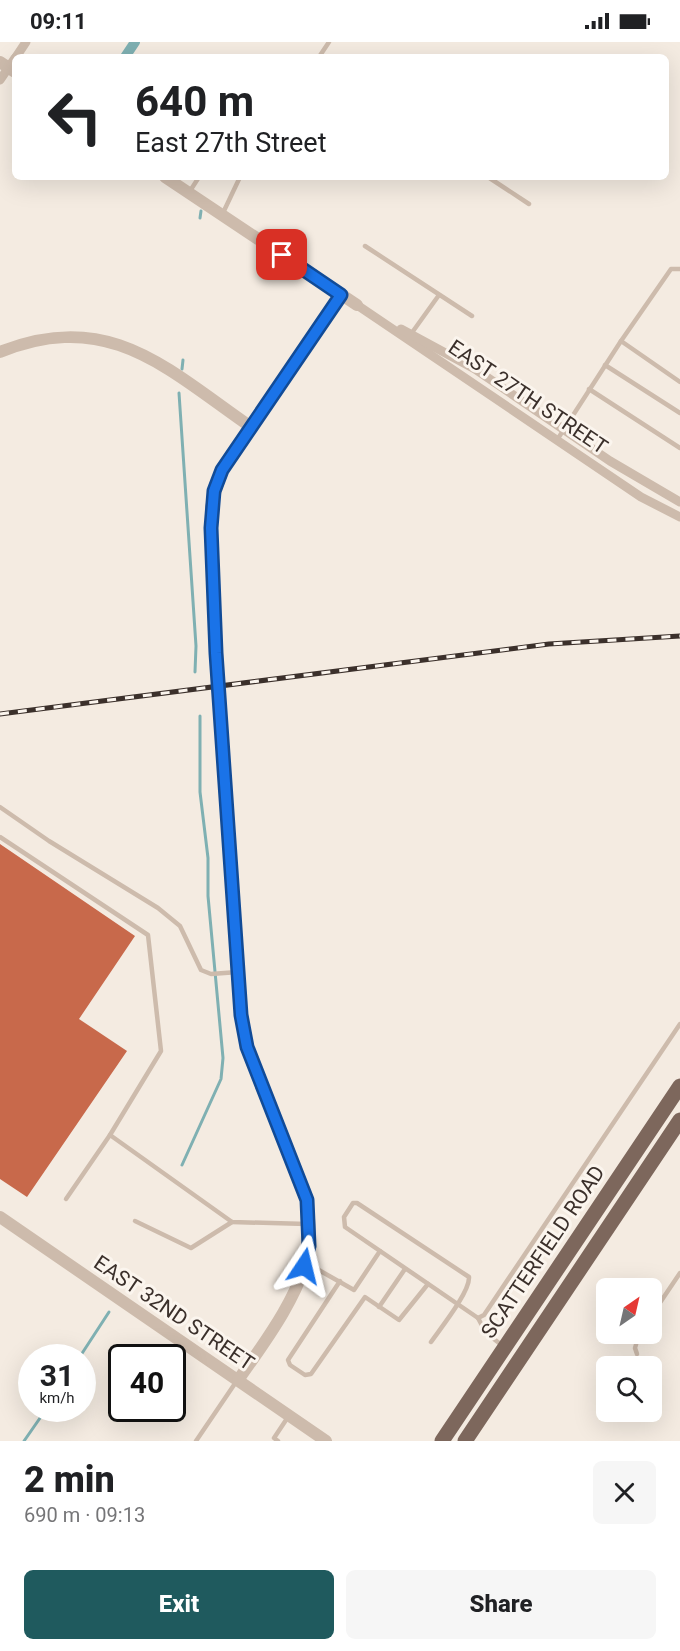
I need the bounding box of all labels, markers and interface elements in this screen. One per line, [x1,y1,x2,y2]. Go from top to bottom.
text: 09:11 [30,9,87,34]
text: 640 m [135,77,254,126]
icon: left [36,78,114,156]
text: East 27th Street [135,127,326,159]
pin [256,229,307,280]
icon: arrive [265,238,298,271]
street label: EAST 27TH STREET [444,335,612,459]
street label: SCATTERFIELD ROAD [476,1161,610,1343]
position arrow [272,1234,336,1298]
street label: EAST 32ND STREET [90,1251,259,1376]
north arrow [596,1278,662,1344]
map controls [596,1278,662,1422]
speed limit sign: 40 [108,1344,186,1422]
button: search [596,1356,662,1422]
text: 31 [40,1358,74,1393]
text: km/h [39,1389,75,1407]
text: 2 min [24,1459,115,1501]
button: close [593,1461,656,1524]
text: 690 m · 09:13 [24,1503,145,1527]
button: Exit [24,1570,334,1639]
button: Share [346,1570,656,1639]

